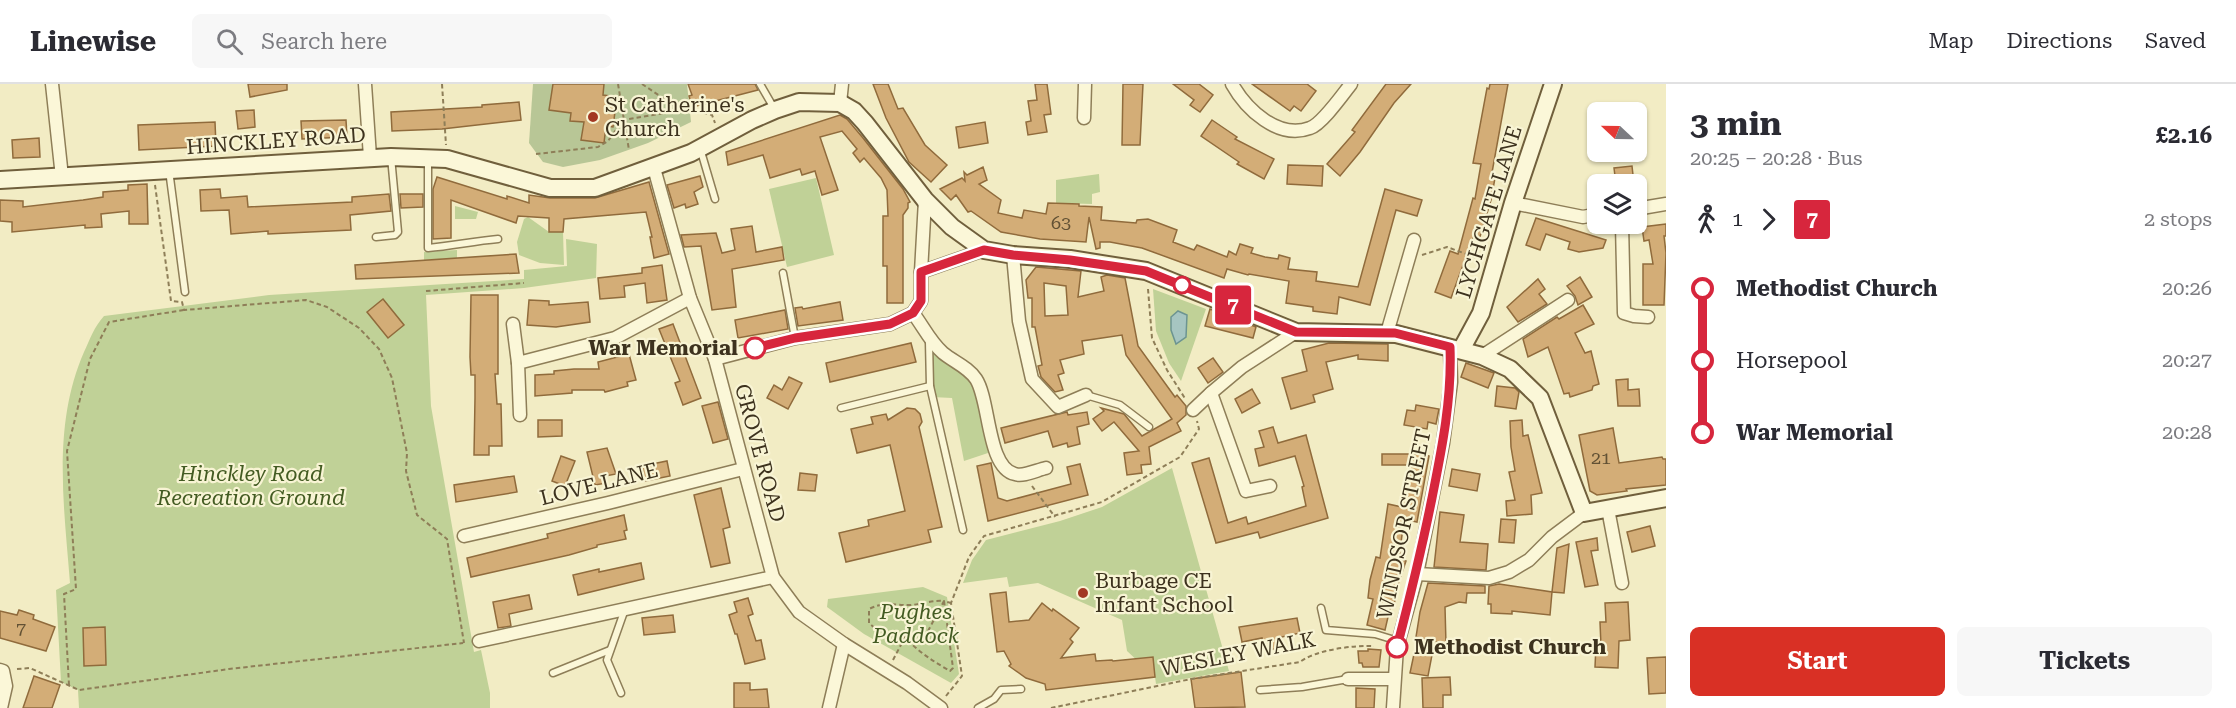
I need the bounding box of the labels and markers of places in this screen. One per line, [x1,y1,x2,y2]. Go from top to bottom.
place label: St Catherine's Church [605,93,745,141]
marker: St Catherine's Church [586,110,600,124]
unlabelled marker [1173,276,1191,294]
place label: War Memorial [588,336,738,360]
marker: War Memorial [744,337,766,359]
place label: Burbage CE Infant School [1095,569,1234,617]
marker: Burbage CE Infant School [1076,586,1090,600]
place label: Methodist Church [1414,635,1606,659]
marker: Methodist Church [1386,636,1408,658]

